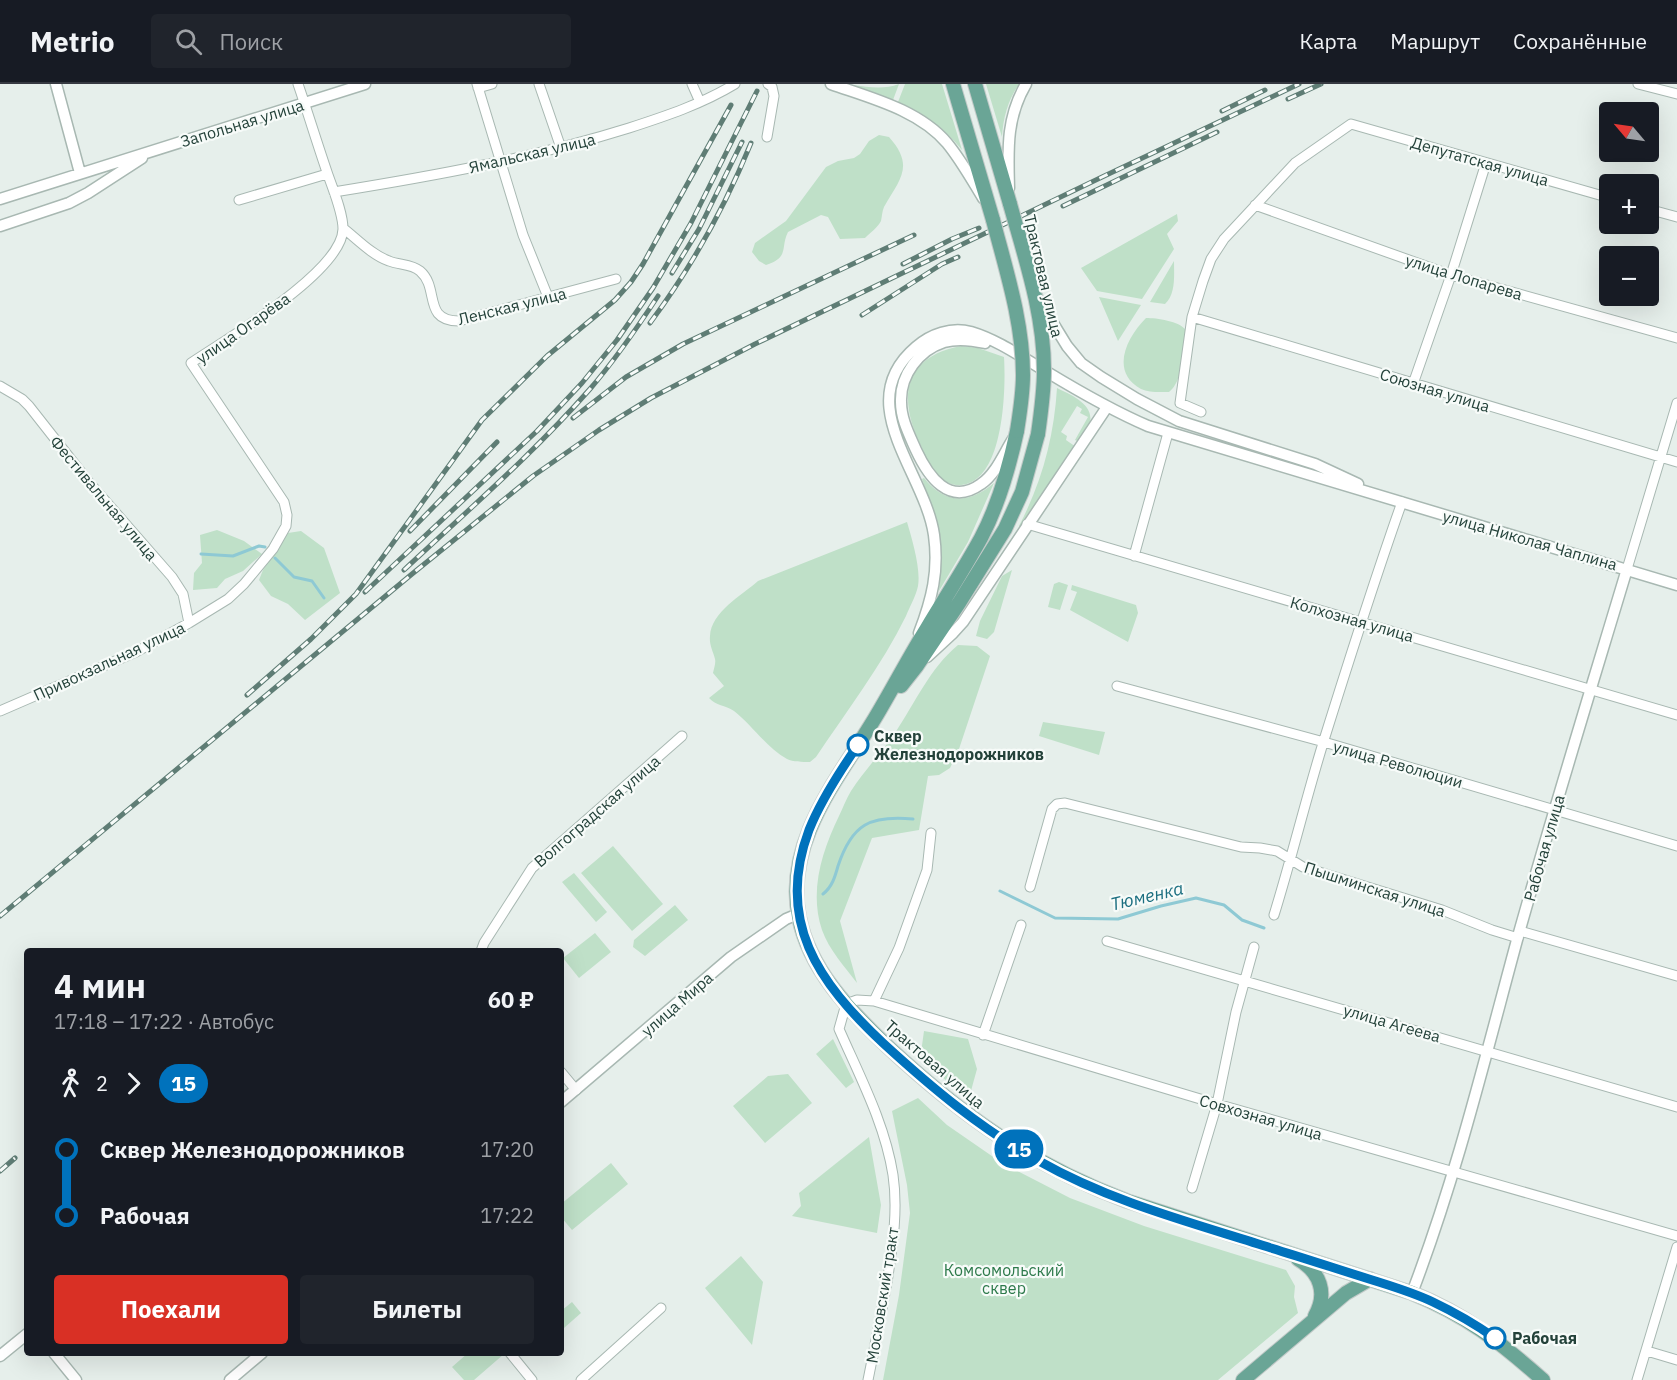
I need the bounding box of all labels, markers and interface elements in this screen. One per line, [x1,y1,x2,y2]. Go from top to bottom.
search box [151,14,571,68]
text: Metrio [30,23,115,60]
icon: search [172,25,205,58]
text: Поиск [220,27,283,56]
text: Карта [1299,27,1357,55]
text: Маршрут [1390,27,1480,55]
text: Сохранённые [1513,27,1647,55]
street label: Запольная улица [178,95,307,151]
north arrow [1599,102,1659,162]
map controls [1599,102,1659,306]
street label: Ямальская улица [467,129,598,177]
street label: Депутатская улица [1409,132,1552,190]
button: + [1599,174,1659,234]
street label: Трактовая улица [1020,213,1068,340]
button: − [1599,246,1659,306]
street label: улица Лопарева [1403,250,1525,304]
street label: Ленская улица [456,283,569,329]
street label: улица Огарёва [192,288,294,368]
street label: Союзная улица [1378,364,1493,416]
street label: Фестивальная улица [46,431,162,565]
street label: улица Николая Чаплина [1440,505,1620,575]
street label: Колхозная улица [1288,592,1416,646]
street label: Привокзальная улица [30,617,188,705]
place label: Сквер Железнодорожников [874,726,1044,764]
marker: Сквер Железнодорожников [847,734,869,756]
street label: улица Революции [1331,736,1465,792]
street label: Волгоградская улица [530,750,665,871]
street label: Рабочая улица [1519,792,1569,904]
street label: Пышминская улица [1302,857,1449,921]
water label: Тюменка [1108,876,1186,916]
text: 4 мин [54,964,146,1007]
street label: улица Мира [637,967,717,1041]
text: 60 ₽ [488,985,534,1014]
street label: улица Агеева [1341,1000,1443,1047]
text: 17:18 – 17:22 · Автобус [54,1008,274,1035]
street label: Трактовая улица [881,1015,989,1113]
icon: walk [54,1067,87,1100]
icon: forward [117,1067,150,1100]
text: 15 [171,1069,196,1097]
text: 2 [96,1070,108,1097]
street label: Совхозная улица [1197,1090,1325,1144]
line badge: 15 [992,1130,1046,1168]
text: Сквер Железнодорожников [100,1135,405,1164]
text: 15 [1006,1135,1032,1163]
text: 17:20 [480,1136,534,1163]
text: Рабочая [100,1201,190,1230]
text: 17:22 [480,1202,534,1229]
street label: Московский тракт [861,1225,903,1365]
park label: Комсомольский сквер [944,1260,1064,1298]
button: Поехали [54,1275,288,1344]
button: Билеты [300,1275,534,1344]
marker: Рабочая [1484,1327,1506,1349]
place label: Рабочая [1512,1328,1577,1348]

